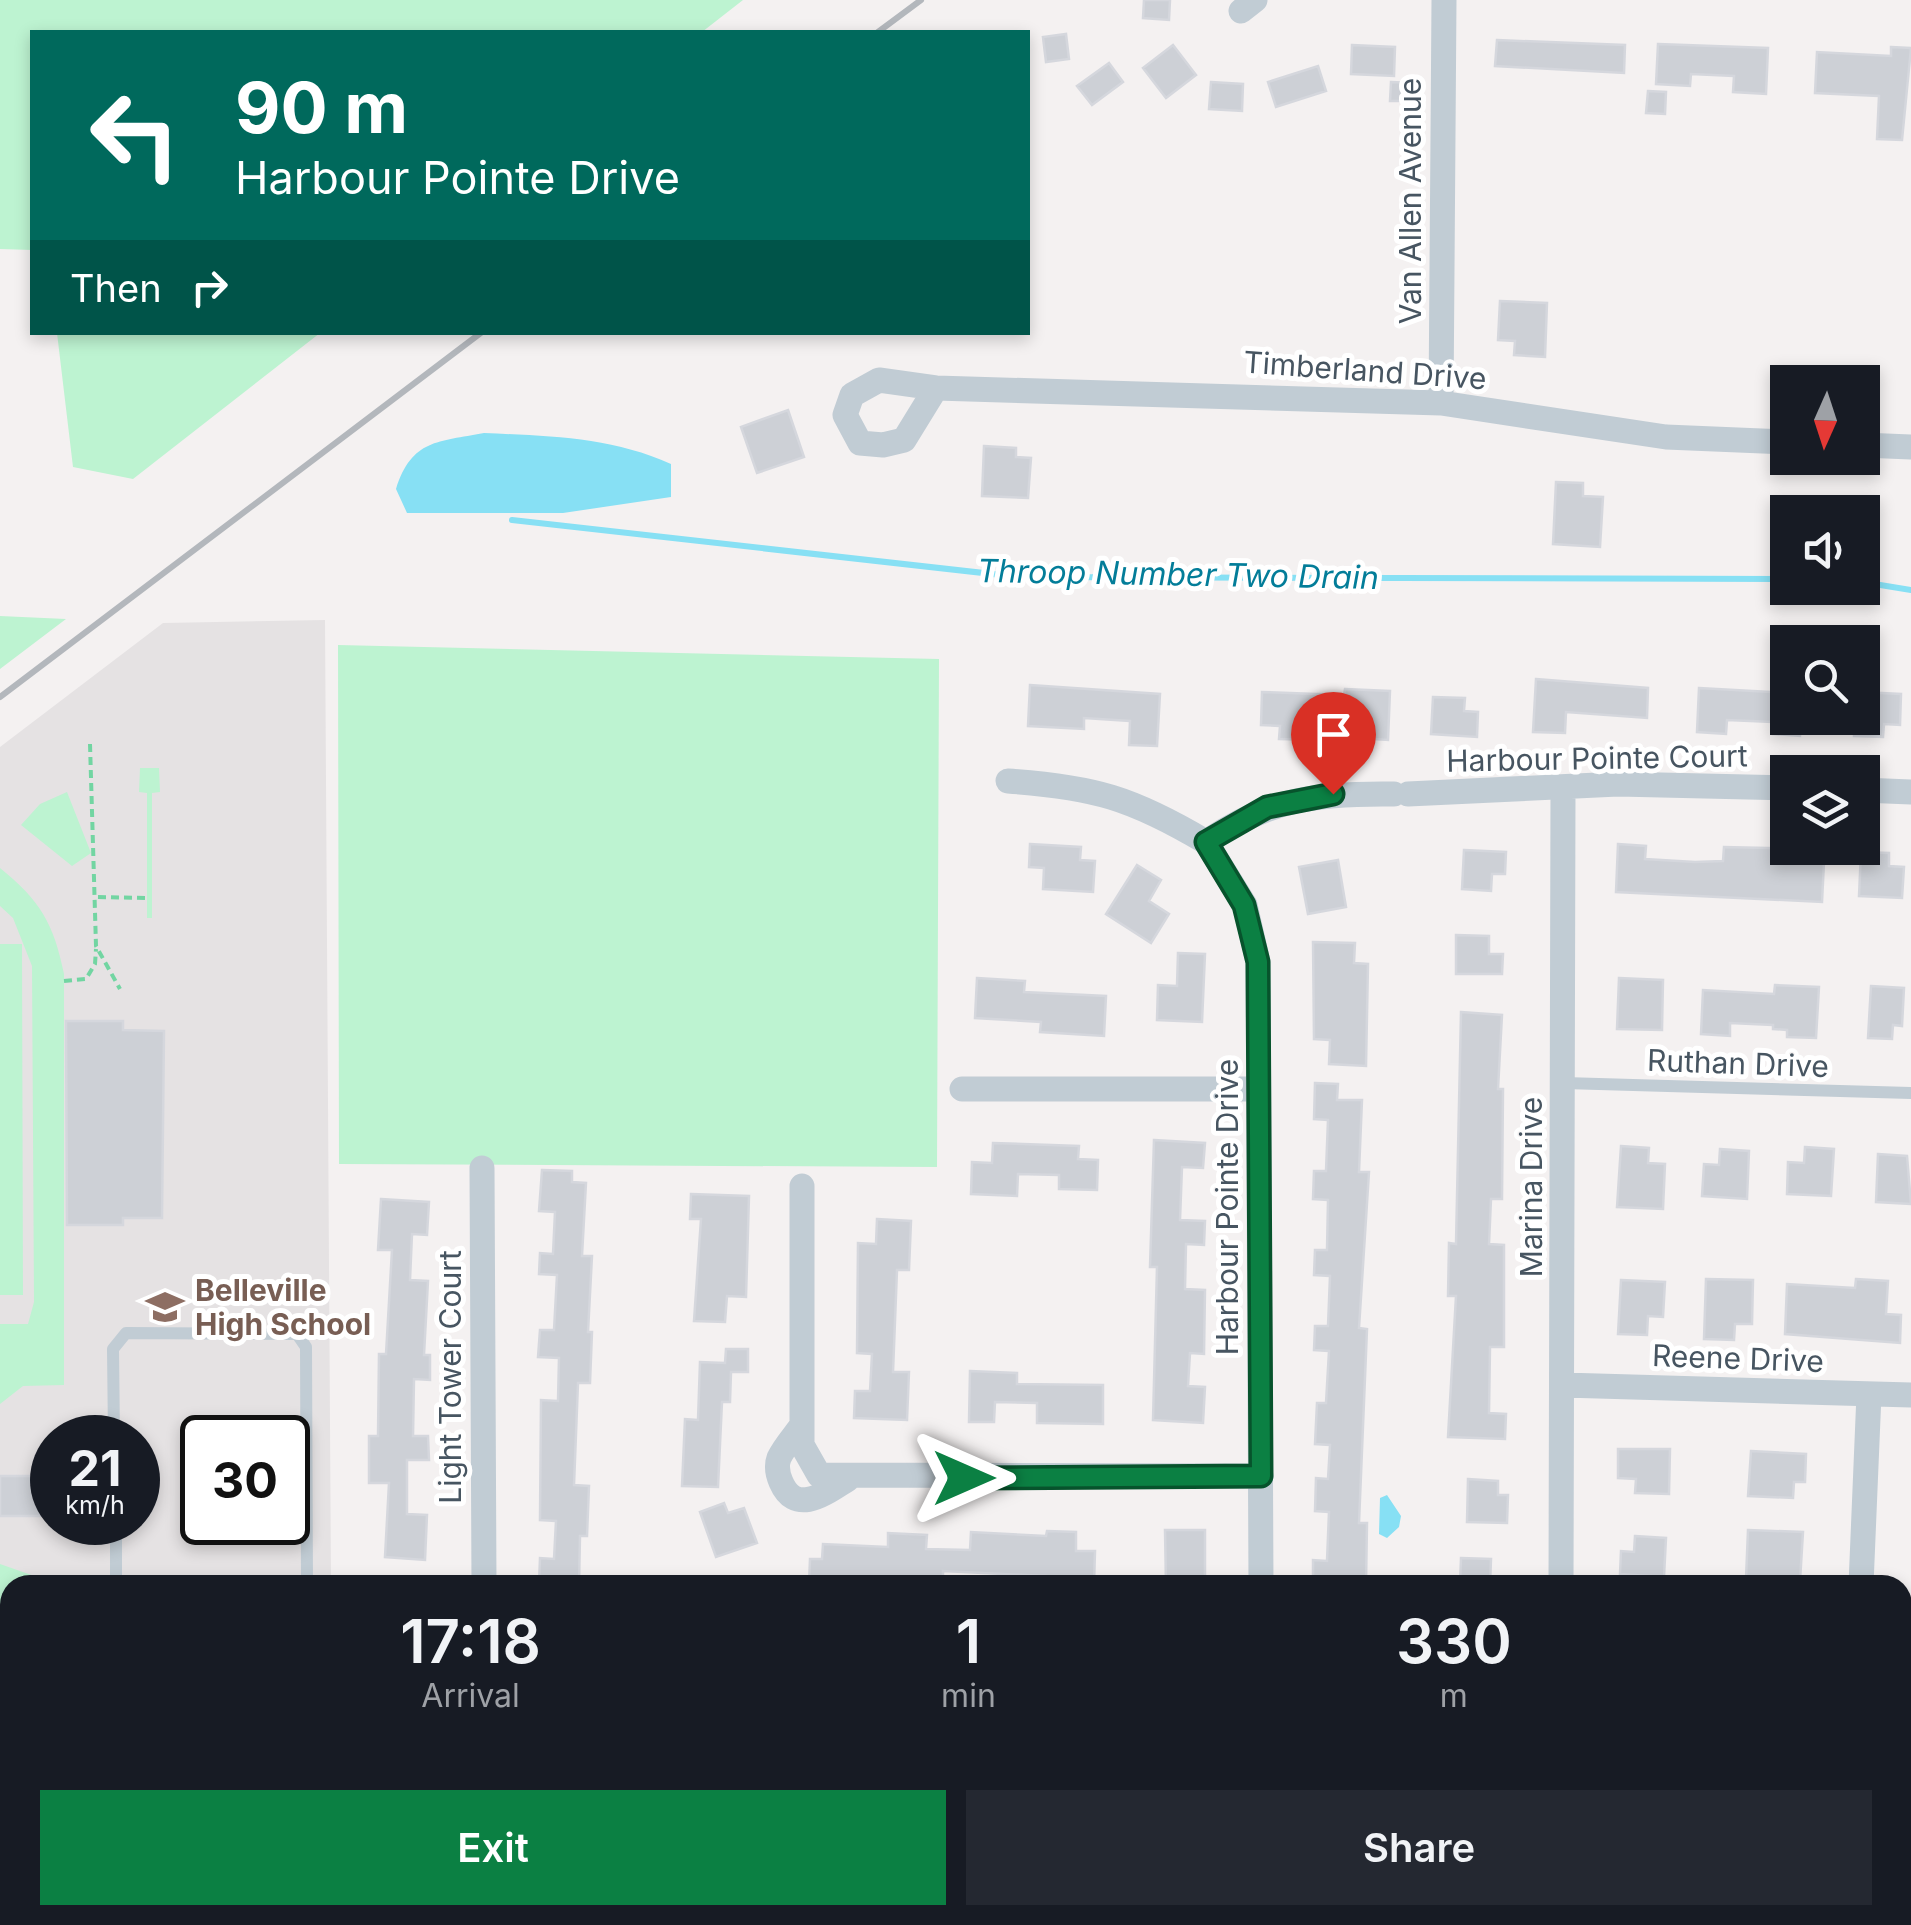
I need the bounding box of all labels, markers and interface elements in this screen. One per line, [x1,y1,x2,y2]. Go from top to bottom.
text: 90 m [235,65,408,150]
icon: left [70,70,200,200]
street label: Van Allen Avenue [1392,78,1428,324]
text: Harbour Pointe Drive [235,150,680,205]
icon: right [182,260,237,315]
text: Then [70,265,162,311]
street label: Timberland Drive [1242,344,1488,396]
north arrow [1770,365,1880,475]
map controls [1770,365,1880,865]
button: sound [1770,495,1880,605]
water label: Throop Number Two Drain [977,551,1379,597]
button: search [1770,625,1880,735]
pin [1291,692,1376,795]
icon: arrive [1306,707,1361,762]
street label: Harbour Pointe Court [1446,737,1748,779]
button: layers [1770,755,1880,865]
street label: Ruthan Drive [1646,1042,1830,1084]
street label: Harbour Pointe Drive [1209,1059,1245,1355]
street label: Marina Drive [1513,1097,1549,1277]
street label: Light Tower Court [432,1250,468,1504]
place label: Belleville High School [195,1272,371,1342]
school or university icon: Belleville High School [144,1286,186,1328]
street label: Reene Drive [1651,1337,1825,1379]
speed limit sign: 30 [180,1415,310,1545]
position arrow [912,1426,1016,1530]
text: 21 [68,1438,122,1498]
text: km/h [65,1490,125,1520]
text: 17:18 [400,1605,541,1677]
text: 1 [956,1605,981,1677]
text: 330 [1396,1605,1512,1677]
text: Arrival [421,1676,520,1715]
text: min [941,1676,996,1715]
text: m [1440,1676,1468,1715]
button: Exit [40,1790,946,1905]
button: Share [966,1790,1872,1905]

